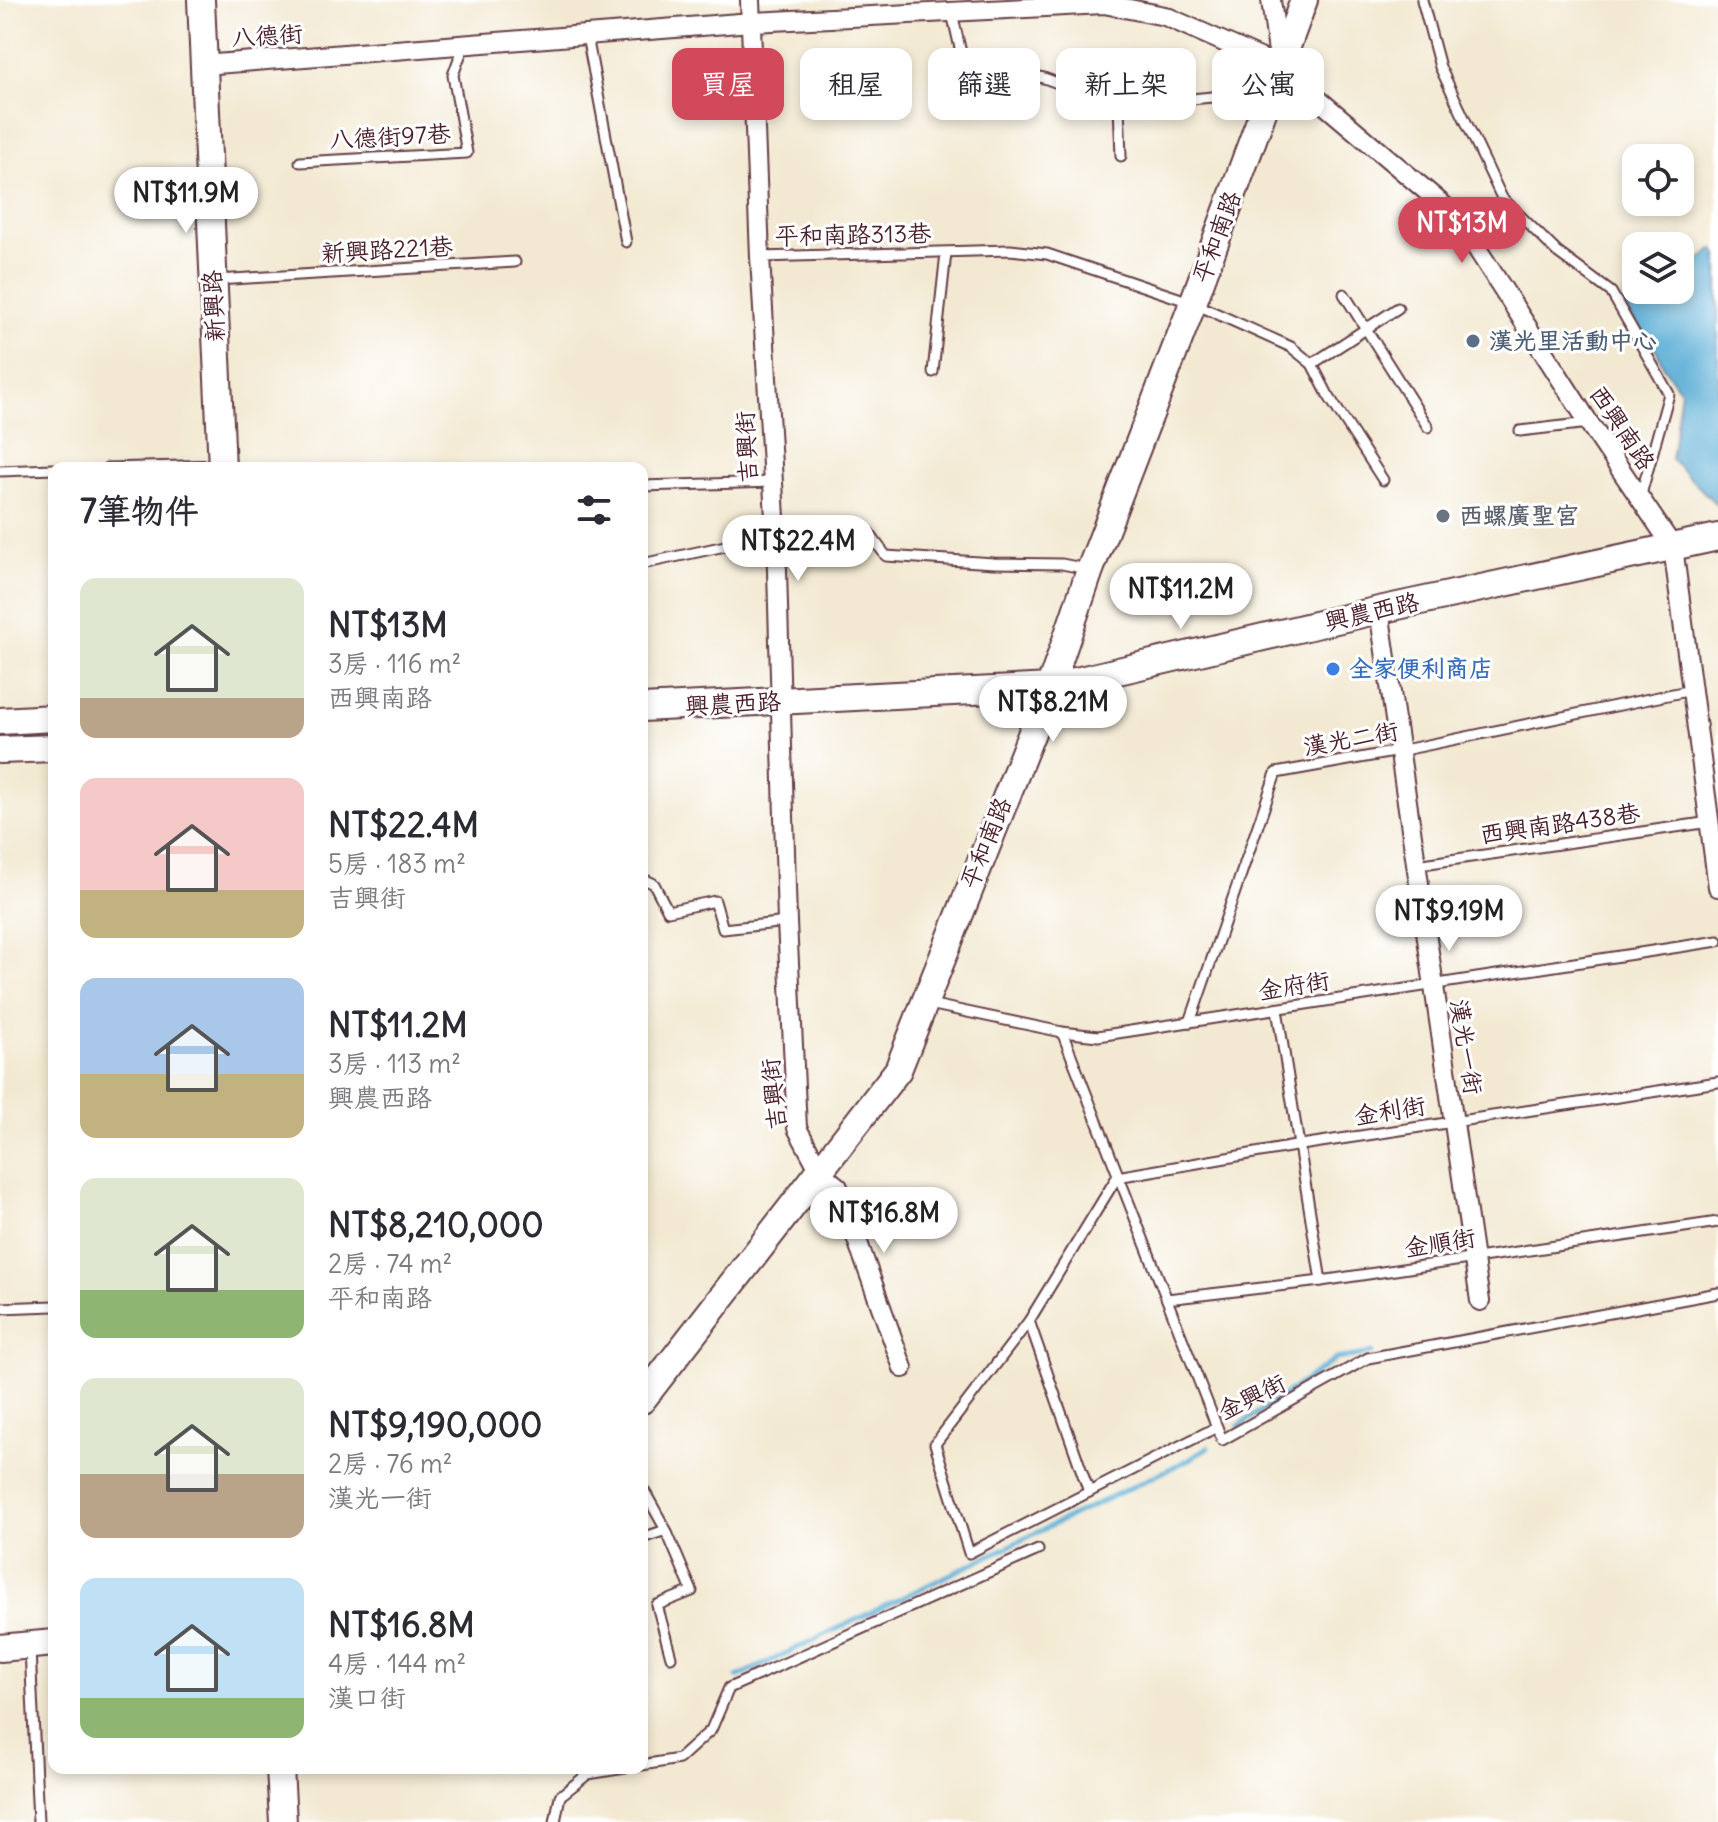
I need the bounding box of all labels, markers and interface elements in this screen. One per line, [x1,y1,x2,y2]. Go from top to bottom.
street label: 八德街 [230,18,304,52]
chip: 買屋 [672,48,784,120]
chip: 租屋 [800,48,912,120]
chip: 篩選 [928,48,1040,120]
chip: 新上架 [1056,48,1196,120]
chip: 公寓 [1212,48,1324,120]
street label: 八德街97巷 [328,118,451,154]
map controls [1622,144,1694,304]
button: locate [1622,144,1694,216]
pin: NT$11.9M [103,167,269,235]
text: NT$11.9M [132,176,240,209]
street label: 平和南路 [1186,186,1247,287]
pin: NT$13M [1397,197,1527,265]
text: NT$13M [1416,206,1508,239]
street label: 平和南路313巷 [774,218,931,250]
street label: 新興路221巷 [320,231,454,267]
button: layers [1622,232,1694,304]
street label: 新興路 [196,269,230,343]
place label: 漢光里活動中心 [1489,325,1657,355]
marker: 漢光里活動中心 [1464,332,1482,350]
street label: 西興南路 [1584,379,1662,476]
street label: 吉興街 [729,410,763,484]
icon: filters [572,488,616,532]
text: 7筆物件 [80,489,199,532]
place label: 西螺廣聖宮 [1459,500,1579,530]
marker: 西螺廣聖宮 [1434,507,1452,525]
pin: NT$22.4M [715,515,881,583]
text: NT$22.4M [740,524,856,557]
pin: NT$11.2M [1098,563,1264,631]
text: NT$11.2M [1128,572,1234,605]
street label: 興農西路 [1322,586,1422,636]
text: NT$13M [328,603,448,646]
icon: home [144,610,240,706]
text: 3房 · 116 m² [328,647,461,680]
place label: 全家便利商店 [1349,653,1493,683]
marker: 全家便利商店 [1324,660,1342,678]
pin: NT$8.21M [970,676,1136,744]
text: 西興南路 [328,681,432,714]
text: NT$8.21M [997,685,1109,718]
street label: 興農西路 [684,686,782,720]
street label: 漢光二街 [1301,715,1401,761]
street label: 平和南路 [953,793,1017,893]
street label: 西興南路438巷 [1478,797,1642,849]
text: NT$22.4M [328,803,479,846]
icon: home [144,810,240,906]
text: 5房 · 183 m² [328,847,466,880]
text: 吉興街 [328,881,406,914]
pin: NT$9.19M [1366,885,1532,953]
text: NT$9.19M [1393,894,1505,927]
street label: 金府街 [1256,965,1332,1005]
street label: 漢光一街 [1445,997,1489,1097]
text: NT$11.2M [328,1003,468,1046]
icon: home [144,1010,240,1106]
text: 3房 · 113 m² [328,1047,461,1080]
street label: 吉興街 [754,1057,792,1131]
text: 興農西路 [328,1081,432,1114]
street label: 金利街 [1352,1090,1428,1130]
pin: NT$16.8M [801,1187,967,1255]
text: NT$16.8M [828,1196,940,1229]
text: NT$8,210,000 [328,1203,544,1246]
icon: home [144,1210,240,1306]
street label: 金順街 [1402,1222,1478,1262]
text: 2房 · 74 m² [328,1247,452,1280]
text: 平和南路 [328,1281,432,1314]
street label: 金興街 [1213,1367,1290,1425]
text: NT$9,190,000 [328,1403,542,1446]
icon: home [144,1410,240,1506]
text: 2房 · 76 m² [328,1447,453,1480]
text: 漢光一街 [328,1481,432,1514]
text: NT$16.8M [328,1603,475,1646]
icon: home [144,1610,240,1706]
text: 4房 · 144 m² [328,1647,466,1680]
text: 漢口街 [328,1681,406,1714]

